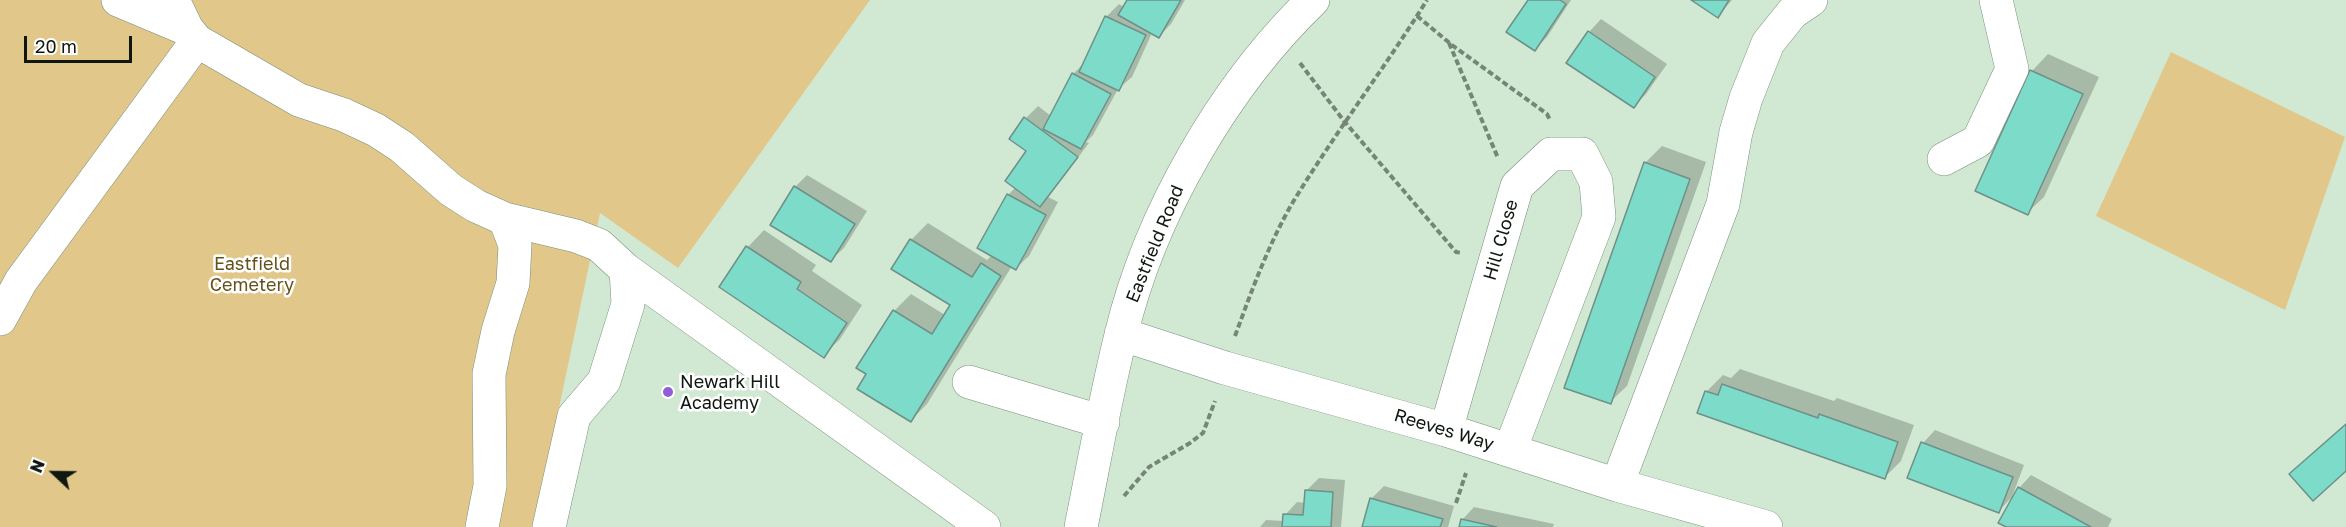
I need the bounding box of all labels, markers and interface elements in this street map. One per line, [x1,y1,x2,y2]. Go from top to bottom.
scale bar [27,24,135,62]
text: 20 m [35,35,77,57]
street label: Eastfield Road [1122,182,1188,306]
street label: Hill Close [1479,197,1523,283]
park label: Eastfield Cemetery [210,253,294,296]
place label: Newark Hill Academy [680,371,780,413]
marker: Newark Hill Academy [661,385,675,399]
street label: Reeves Way [1391,405,1497,455]
north arrow [24,443,84,503]
text: N [26,457,49,476]

